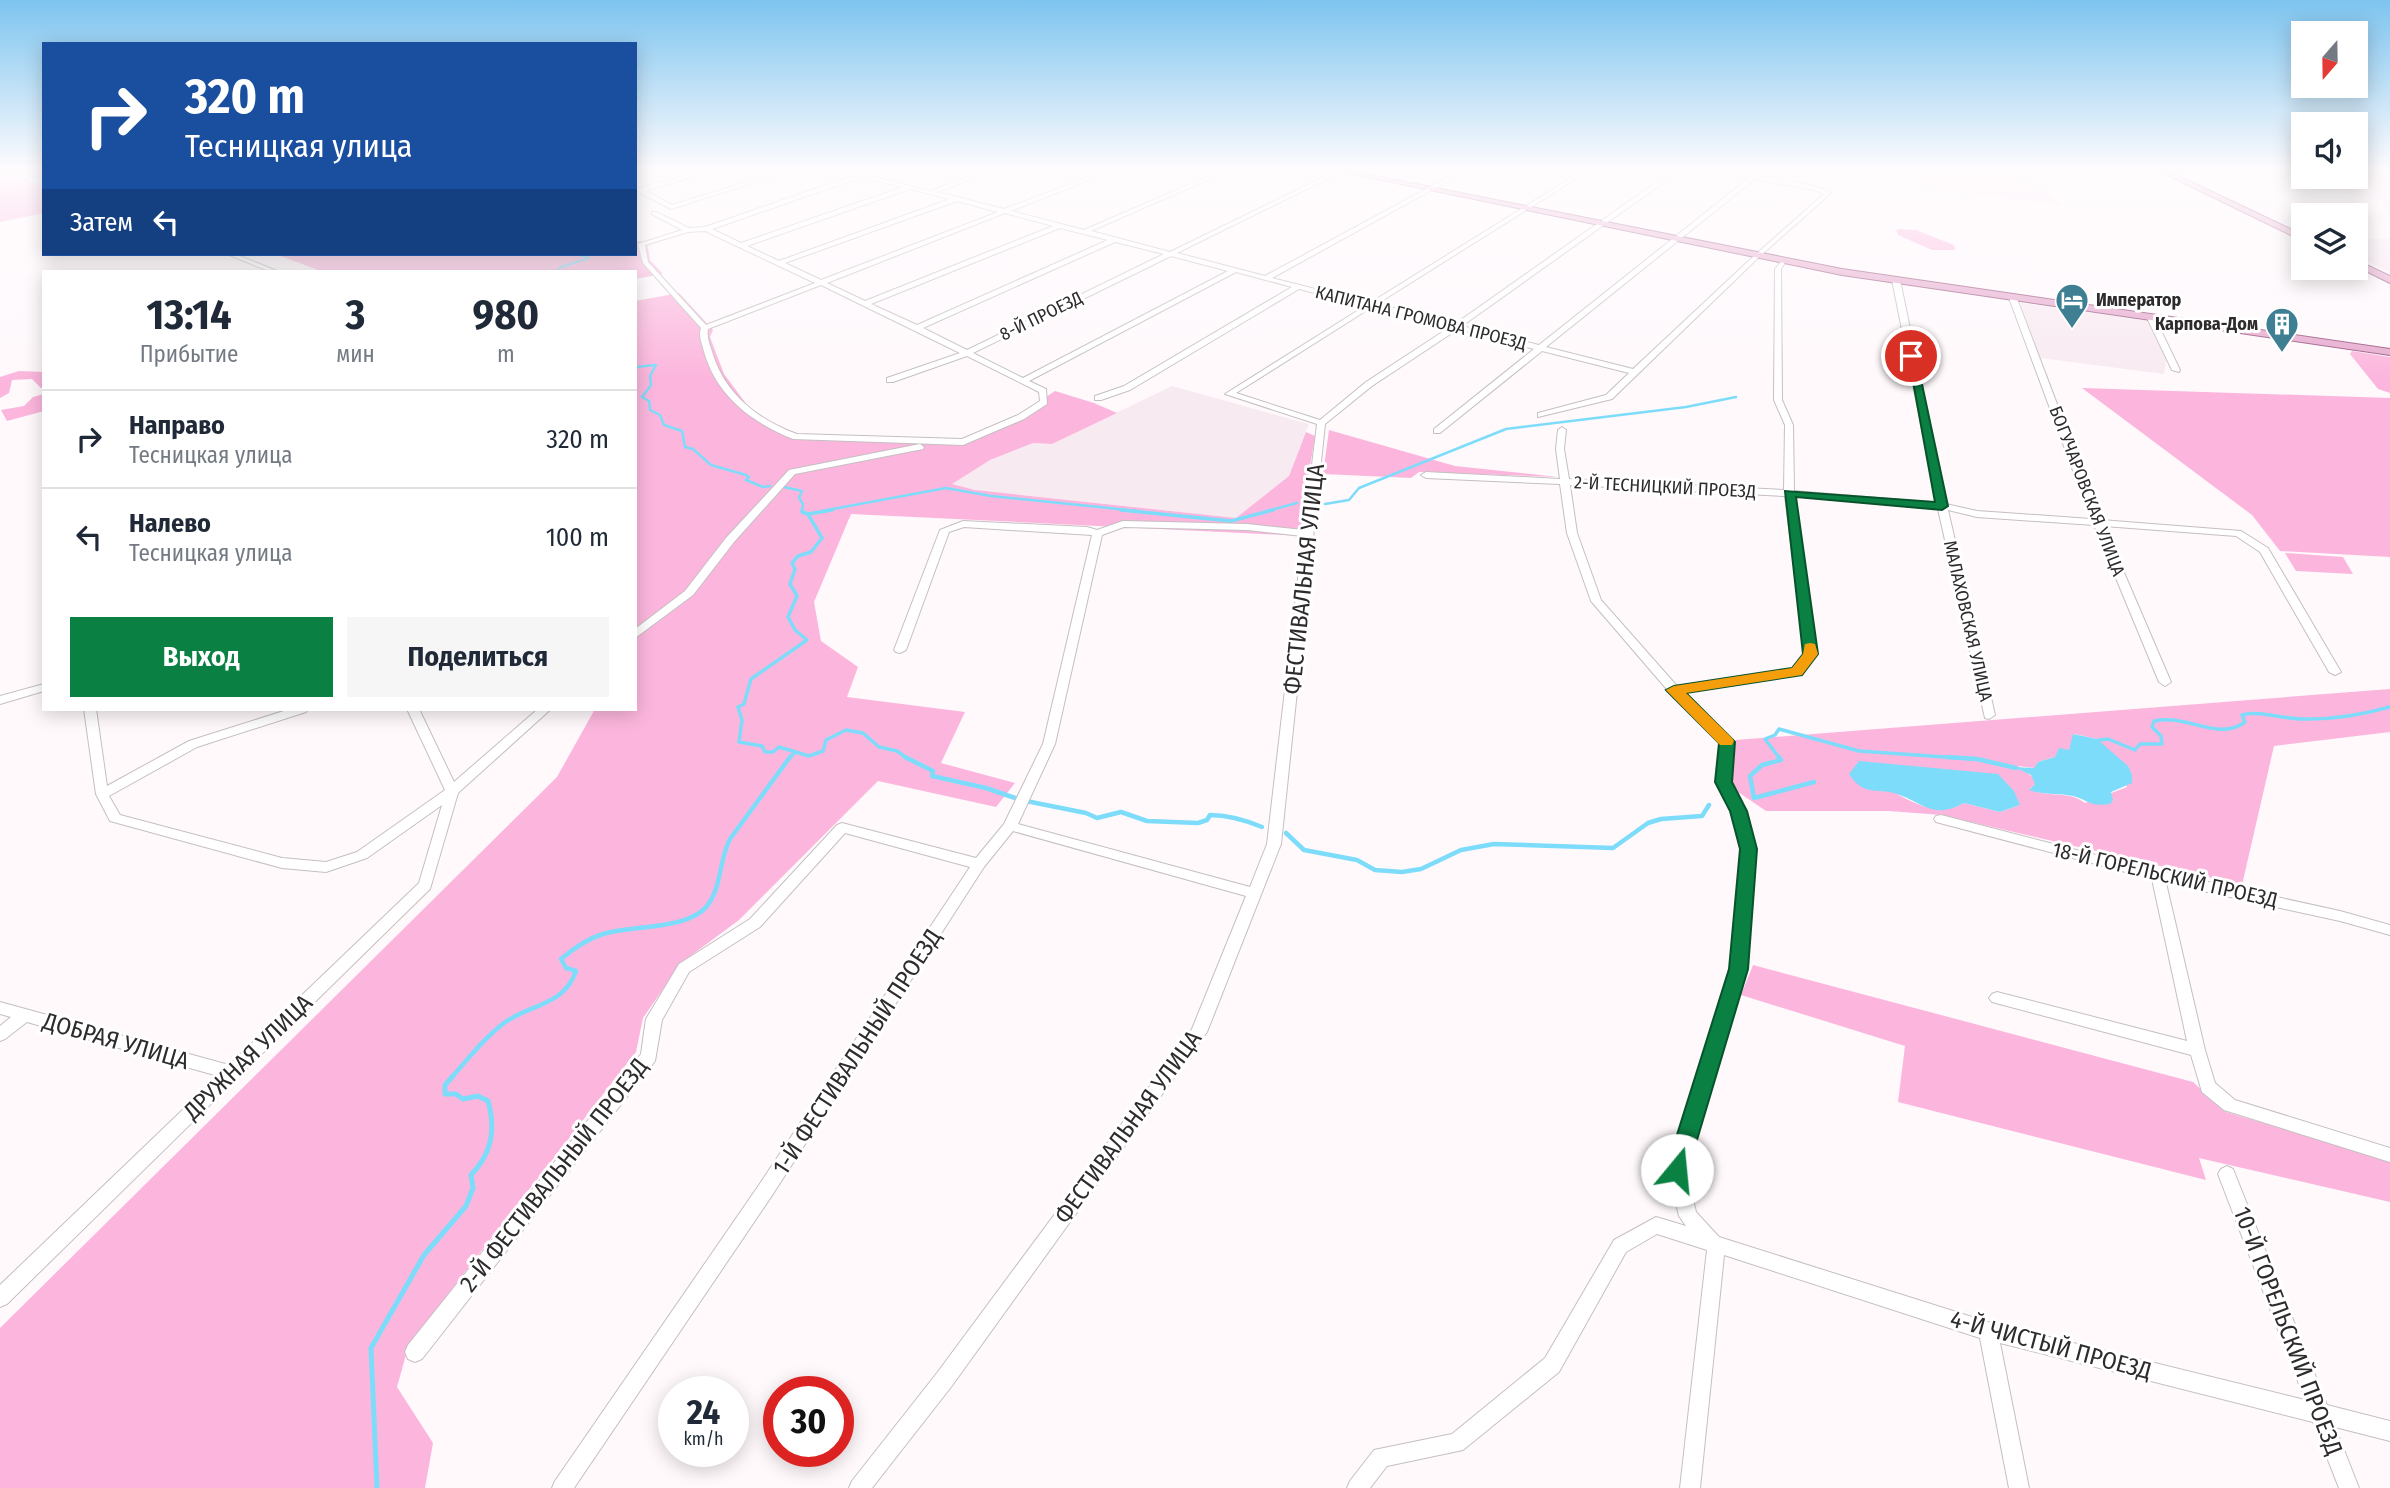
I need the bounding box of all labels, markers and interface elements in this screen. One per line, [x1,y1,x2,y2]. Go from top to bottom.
north arrow [2291,21,2368,98]
map controls [2291,21,2368,280]
text: 320 m [185,67,305,126]
icon: right [70,70,161,161]
button: sound [2291,112,2368,189]
text: Тесницкая улица [185,127,413,165]
icon: left [147,203,185,241]
button: layers [2291,203,2368,280]
text: Затем [70,207,133,238]
street label: КАПИТАНА ГРОМОВА ПРОЕЗД [1313,281,1529,355]
hotel icon: Император [2053,281,2091,330]
street label: 8-Й ПРОЕЗД [996,287,1086,345]
place label: Император [2096,289,2182,311]
text: 13:14 [146,290,232,340]
text: 3 [346,290,365,340]
text: 980 [472,290,539,340]
building icon: Карпова-Дом [2263,305,2301,354]
place label: Карпова-Дом [2155,313,2258,335]
pin [1881,326,1941,386]
icon: arrive [1892,337,1930,375]
text: Прибытие [140,340,238,368]
text: мин [336,340,375,368]
text: m [497,340,515,368]
street label: БОГУЧАРОВСКАЯ УЛИЦА [2044,403,2130,580]
text: Направо [129,410,225,441]
icon: right [70,420,108,458]
text: 320 m [546,424,609,455]
text: Тесницкая улица [129,441,293,469]
street label: ФЕСТИВАЛЬНАЯ УЛИЦА [1278,462,1330,696]
street label: 2-Й ТЕСНИЦКИЙ ПРОЕЗД [1573,471,1757,503]
text: Налево [129,508,211,539]
icon: left [70,518,108,556]
text: 100 m [546,522,609,553]
street label: МАЛАХОВСКАЯ УЛИЦА [1939,538,1997,704]
text: Тесницкая улица [129,539,293,567]
button: Выход [70,617,333,697]
button: Поделиться [347,617,609,697]
street label: 18-Й ГОРЕЛЬСКИЙ ПРОЕЗД [2050,836,2280,914]
street label: 1-Й ФЕСТИВАЛЬНЫЙ ПРОЕЗД [767,924,947,1180]
street label: ДРУЖНАЯ УЛИЦА [177,988,318,1126]
street label: ДОБРАЯ УЛИЦА [39,1007,193,1075]
street label: ФЕСТИВАЛЬНАЯ УЛИЦА [1049,1025,1208,1229]
street label: 2-Й ФЕСТИВАЛЬНЫЙ ПРОЕЗД [454,1053,654,1297]
position arrow [1640,1133,1714,1207]
street label: 10-Й ГОРЕЛЬСКИЙ ПРОЕЗД [2228,1203,2348,1459]
street label: 4-Й ЧИСТЫЙ ПРОЕЗД [1947,1305,2155,1385]
speed limit sign: 30 [763,1376,854,1467]
text: 24 [687,1391,720,1433]
text: km/h [683,1428,724,1450]

